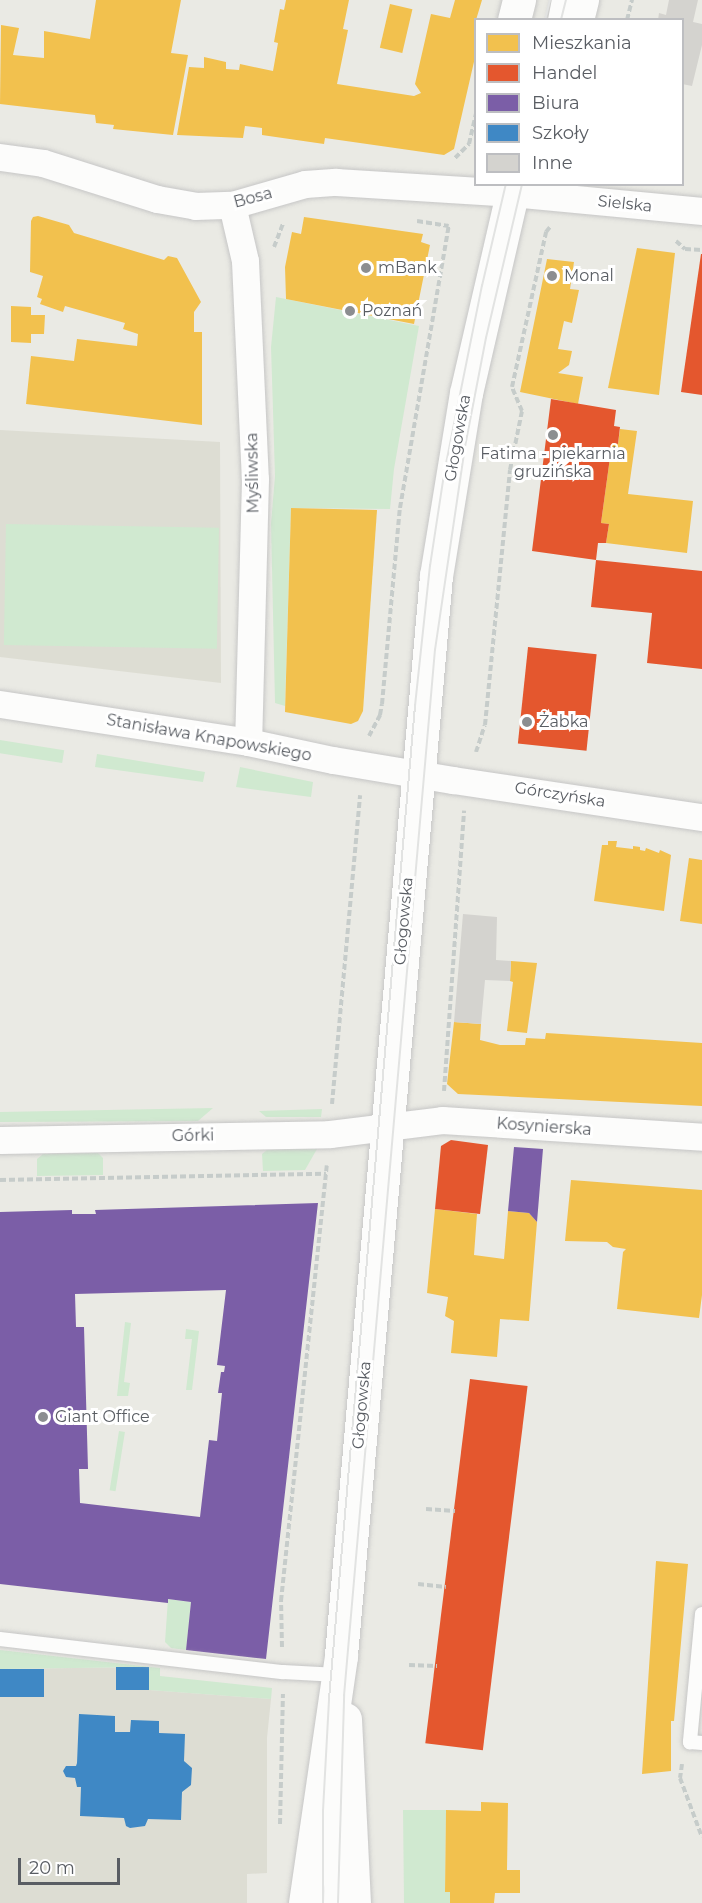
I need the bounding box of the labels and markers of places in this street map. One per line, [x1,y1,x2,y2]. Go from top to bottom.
place label: mBank [378,258,437,278]
marker: mBank [359,261,373,275]
place label: Monal [564,266,614,286]
marker: Monal [545,269,559,283]
place label: Poznań [362,301,422,321]
marker: Poznań [343,304,357,318]
marker: Fatima - piekarnia gruzińska [546,428,560,442]
place label: Fatima - piekarnia gruzińska [480,444,626,482]
place label: Żabka [539,712,589,732]
marker: Żabka [520,715,534,729]
place label: Giant Office [55,1407,150,1427]
marker: Giant Office [36,1410,50,1424]

